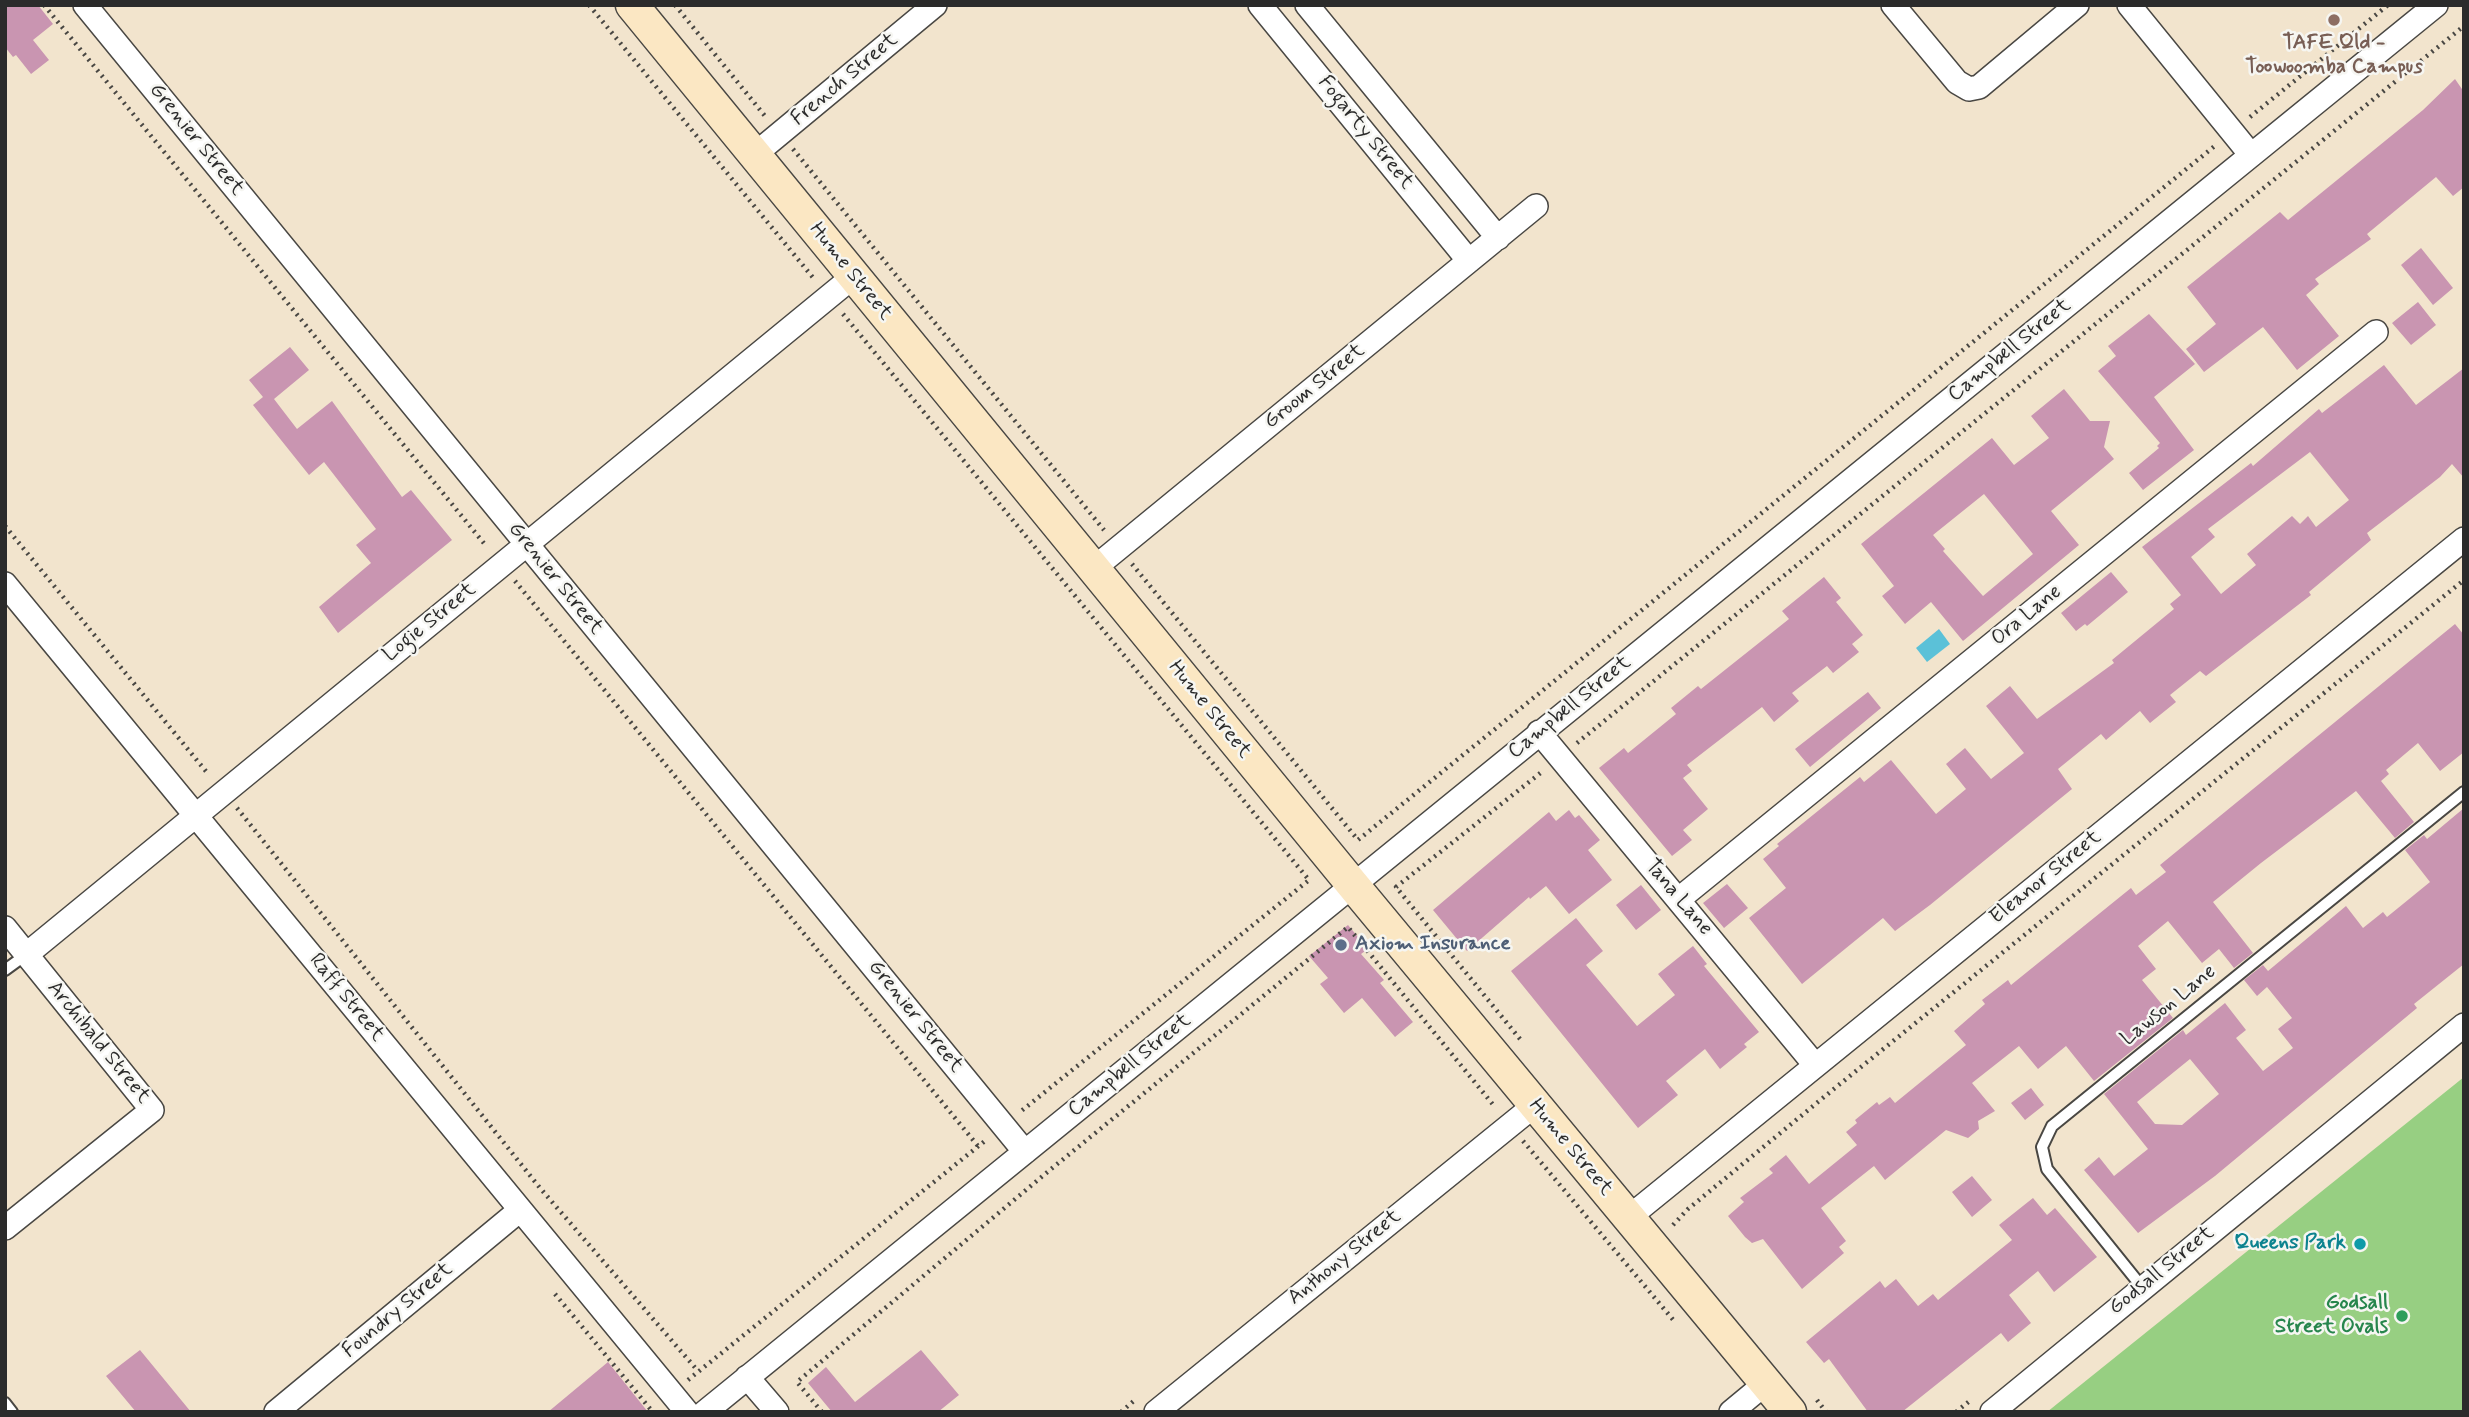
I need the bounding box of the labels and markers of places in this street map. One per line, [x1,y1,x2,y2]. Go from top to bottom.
marker: TAFE Qld - Toowoomba Campus [2326,12,2342,28]
place label: TAFE Qld - Toowoomba Campus [2245,31,2423,81]
place label: Axiom Insurance [1355,932,1511,958]
marker: Axiom Insurance [1333,937,1349,953]
place label: Queens Park [2234,1231,2346,1257]
marker: Queens Park [2352,1236,2368,1252]
place label: Godsall Street Ovals [2275,1291,2388,1341]
marker: Godsall Street Ovals [2394,1308,2410,1324]

